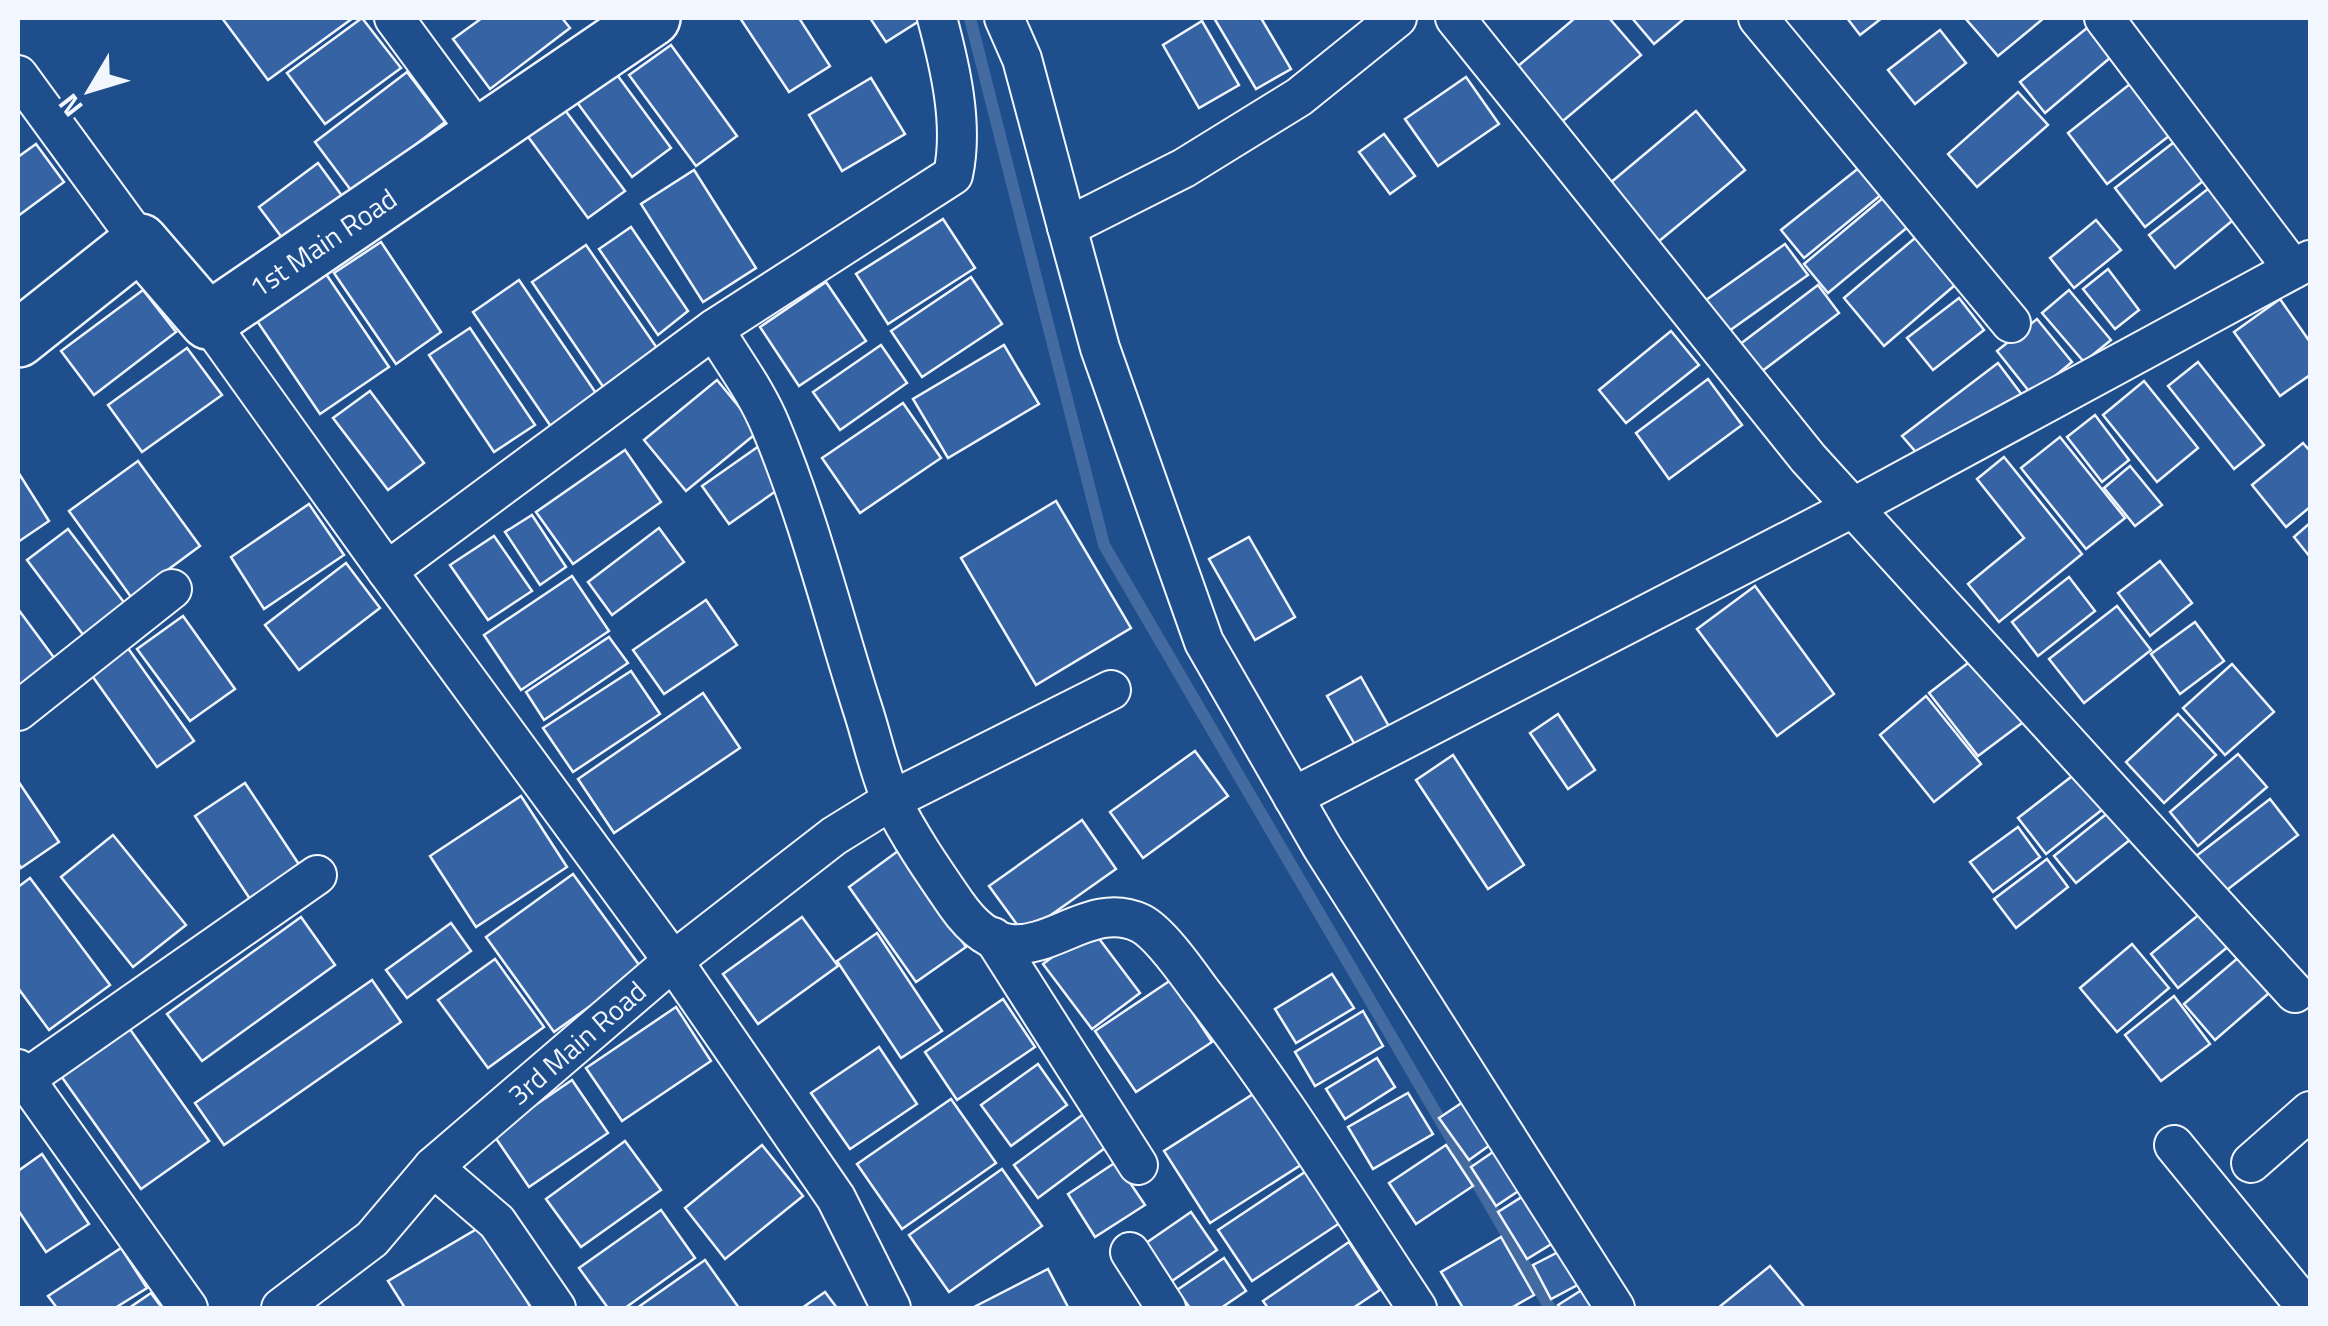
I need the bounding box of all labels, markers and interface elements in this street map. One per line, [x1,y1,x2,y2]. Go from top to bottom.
north arrow [40,40,140,140]
text: N [47,85,93,127]
street label: 1st Main Road [240,177,405,308]
street label: 3rd Main Road [498,970,655,1115]

